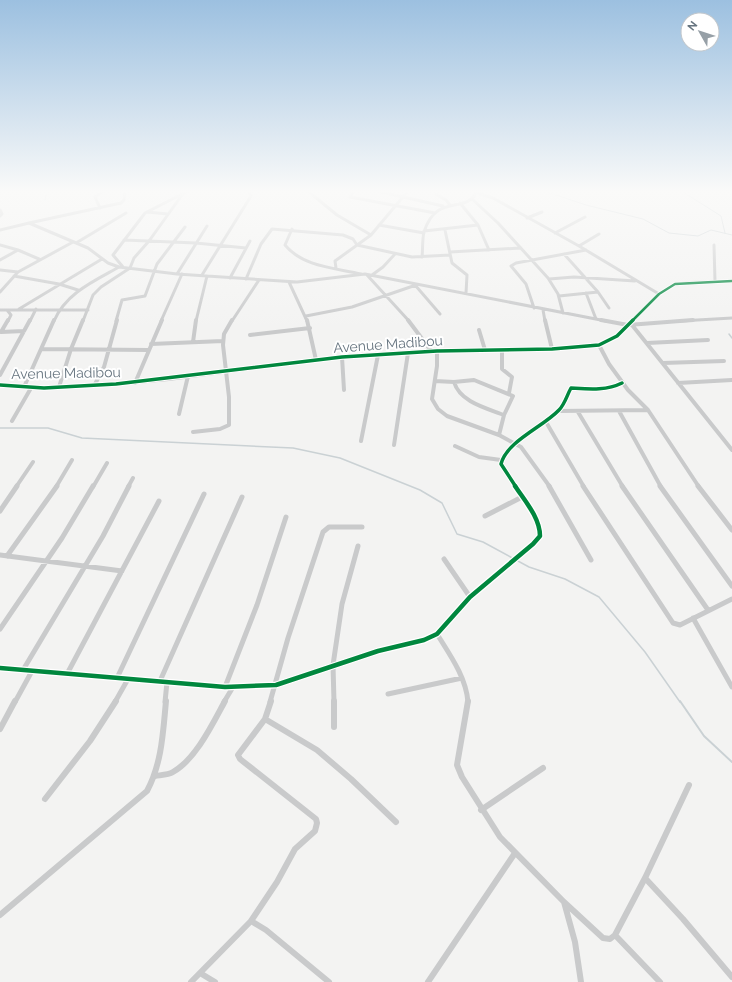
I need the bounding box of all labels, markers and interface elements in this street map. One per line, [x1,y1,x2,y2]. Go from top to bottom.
north arrow [680,12,720,52]
text: N [685,19,700,33]
street label: Avenue Madibou [333,332,443,356]
street label: Avenue Madibou [11,364,121,382]

